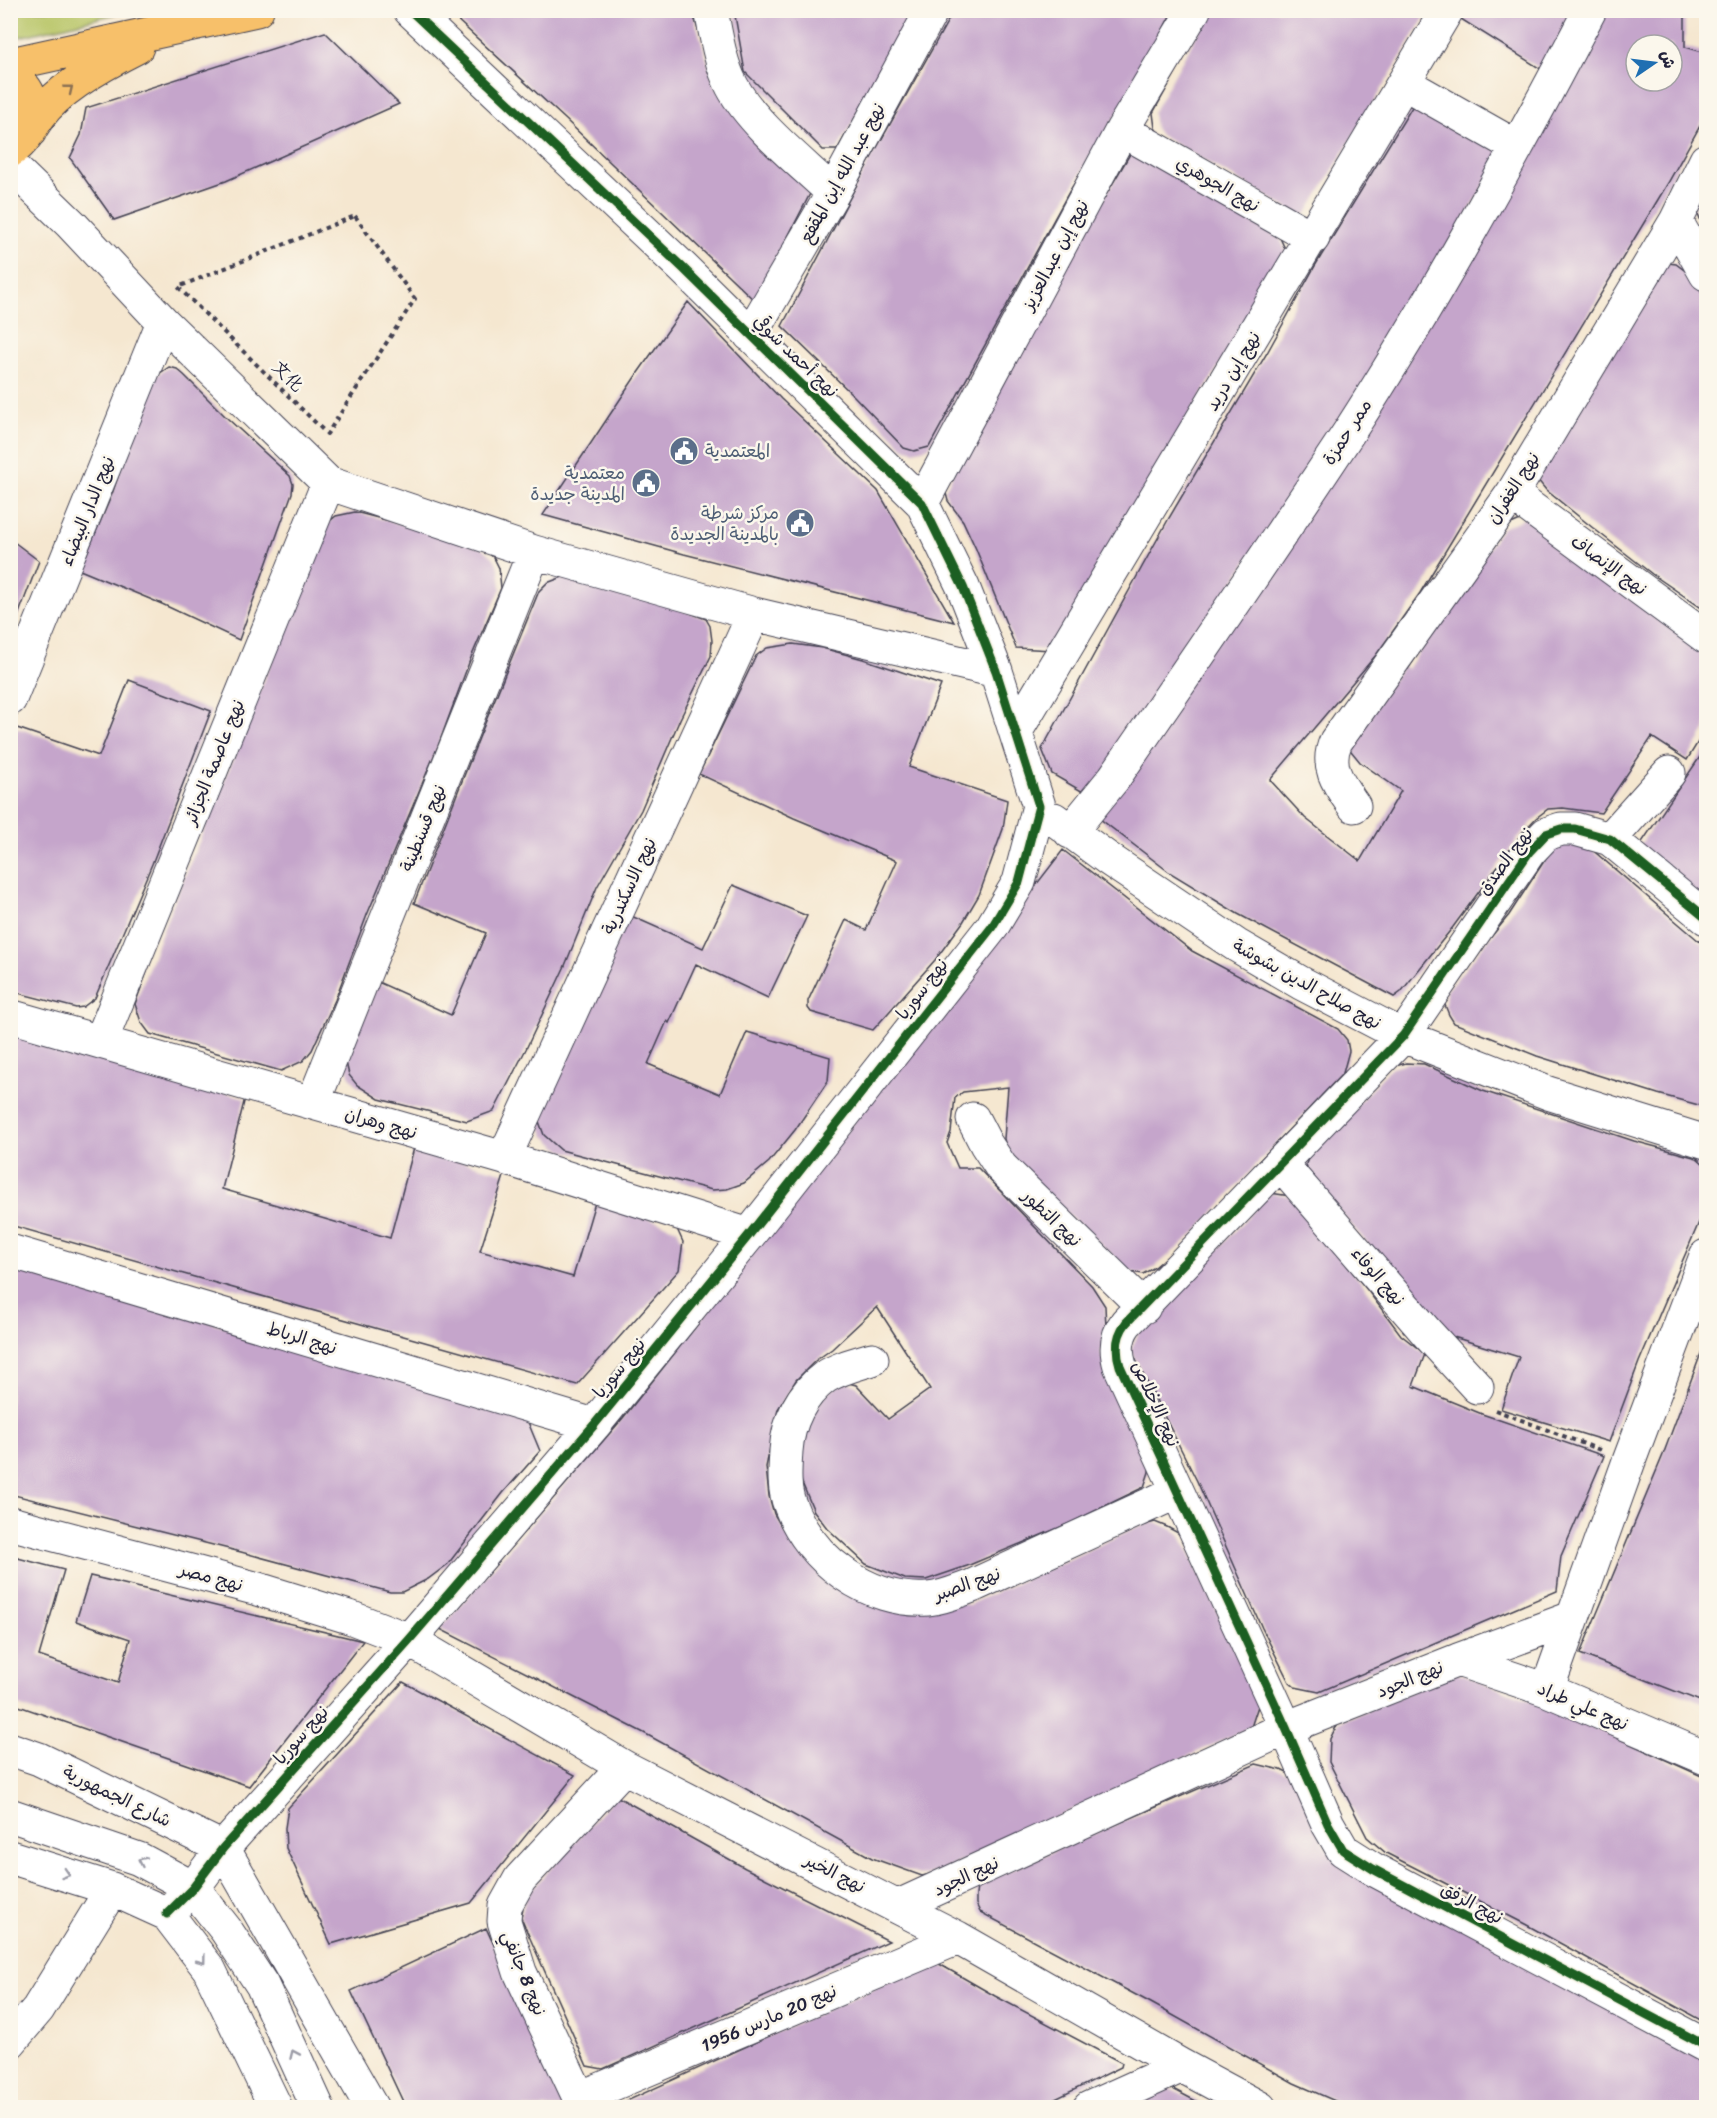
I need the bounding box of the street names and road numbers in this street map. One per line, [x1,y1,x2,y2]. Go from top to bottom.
street label: نهج عبد الله إبن المقفع [790,97,894,249]
street label: نهج الجوهري [1170,147,1266,221]
street label: نهج إبن عبدالعزيز [1011,193,1098,318]
street label: نهج أحمد شوقي [745,306,847,406]
street label: نهج إبن دريد [1196,325,1270,417]
street label: 文化 [264,352,312,400]
street label: ممر حمزة [1313,392,1381,472]
street label: نهج الغفران [1477,445,1549,531]
street label: نهج الدار البيضاء [50,451,124,571]
street label: نهج الإنصاف [1564,526,1654,604]
street label: نهج عاصمة الجزائر [174,694,254,832]
street label: نهج قسنطينة [391,779,455,877]
street label: نهج الصدق [1468,820,1542,902]
street label: نهج الاسكندرية [592,832,666,940]
street label: نهج صلاح الدين بشوشة [1226,930,1388,1038]
street label: نهج سوريا [887,951,957,1027]
street label: نهج وهران [341,1097,421,1149]
street label: نهج التطور [1013,1179,1090,1255]
street label: نهج الوفاء [1343,1239,1413,1313]
street label: نهج الرباط [263,1312,341,1364]
street label: نهج سوريا [584,1330,654,1406]
street label: نهج الإخلاص [1123,1356,1189,1452]
street label: نهج مصر [173,1553,247,1601]
street label: نهج الصبر [927,1558,1005,1611]
street label: نهج الجود [1372,1651,1448,1707]
street label: نهج علي طراد [1532,1672,1634,1740]
street label: نهج سوريا [265,1698,337,1772]
street label: شارع الجمهورية [57,1756,177,1836]
street label: نهج الخير [797,1843,871,1902]
street label: نهج الجود [928,1847,1004,1905]
street label: نهج الرفق [1435,1873,1509,1933]
street label: نهج 8 جانفي [492,1925,556,2021]
street label: نهج 20 مارس 1956 [696,1975,842,2061]

